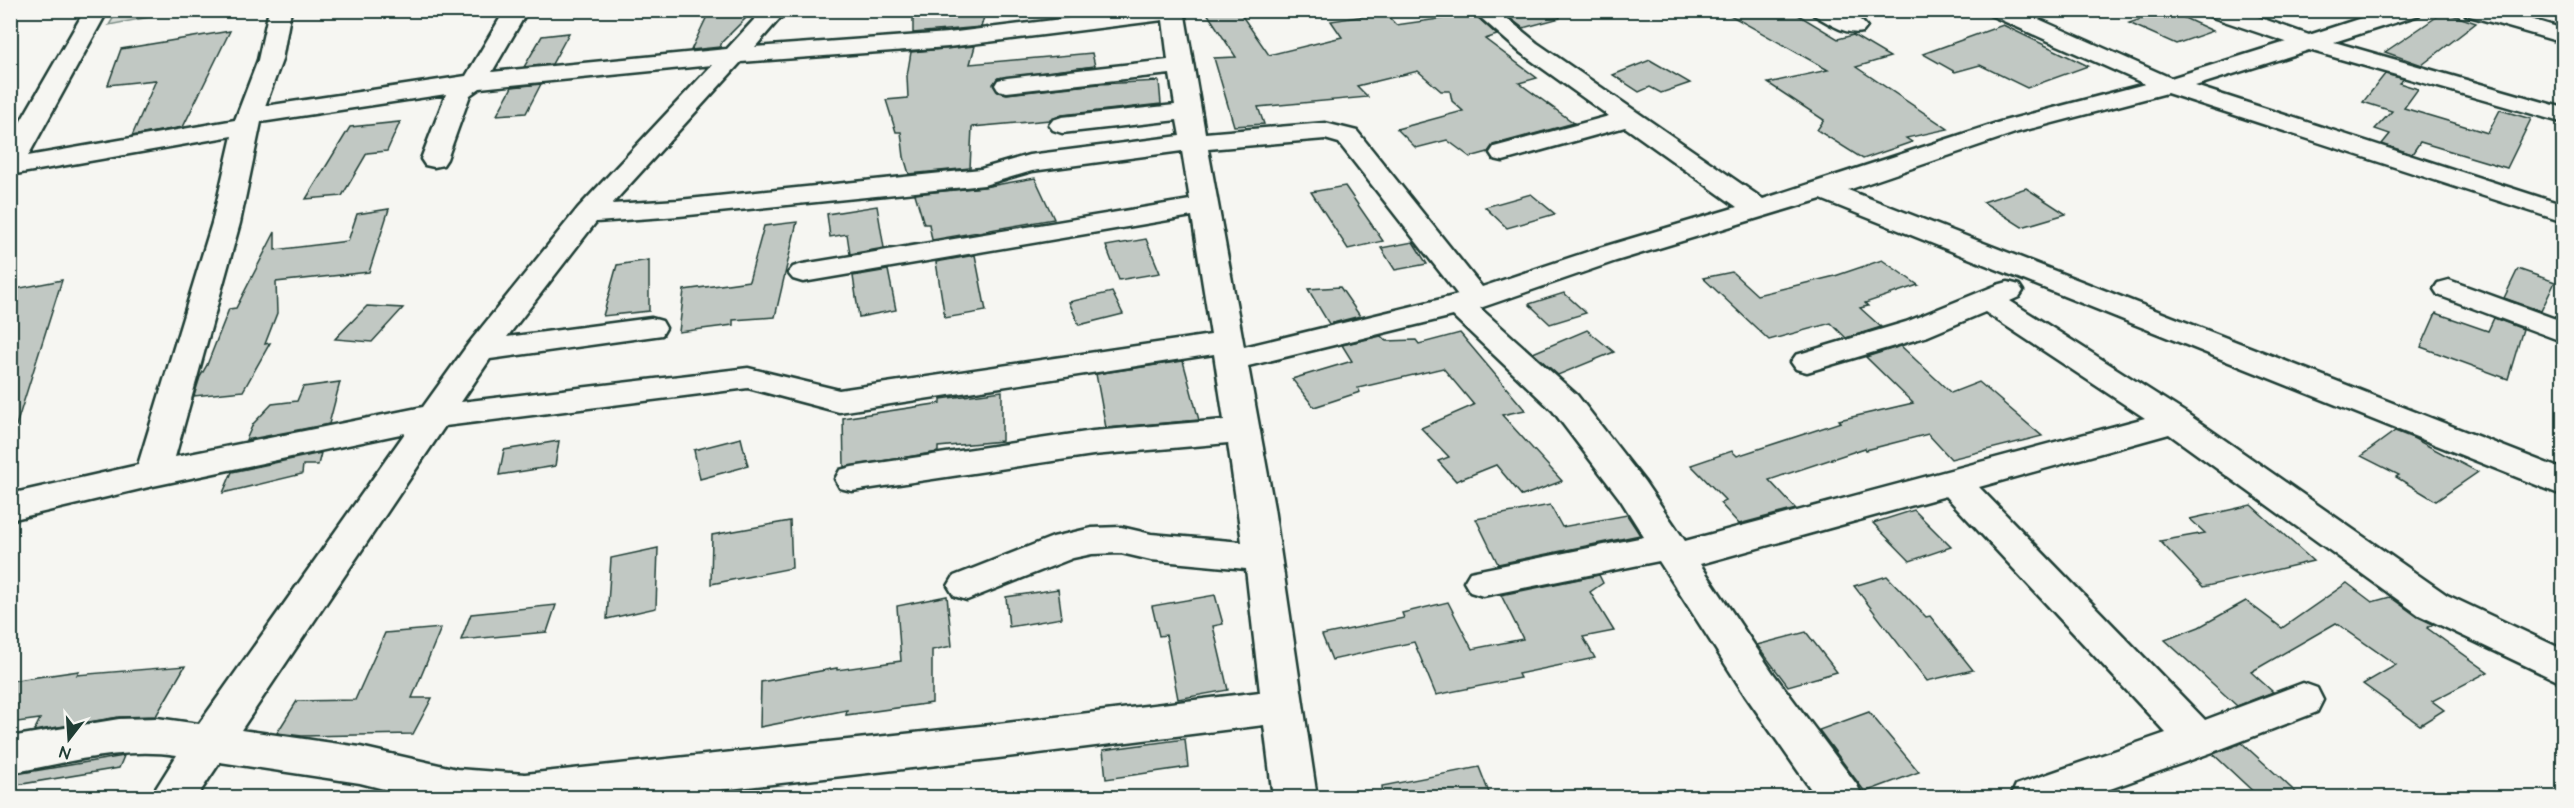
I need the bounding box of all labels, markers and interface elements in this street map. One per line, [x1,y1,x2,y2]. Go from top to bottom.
north arrow [39,709,99,769]
text: N [57,740,73,764]

